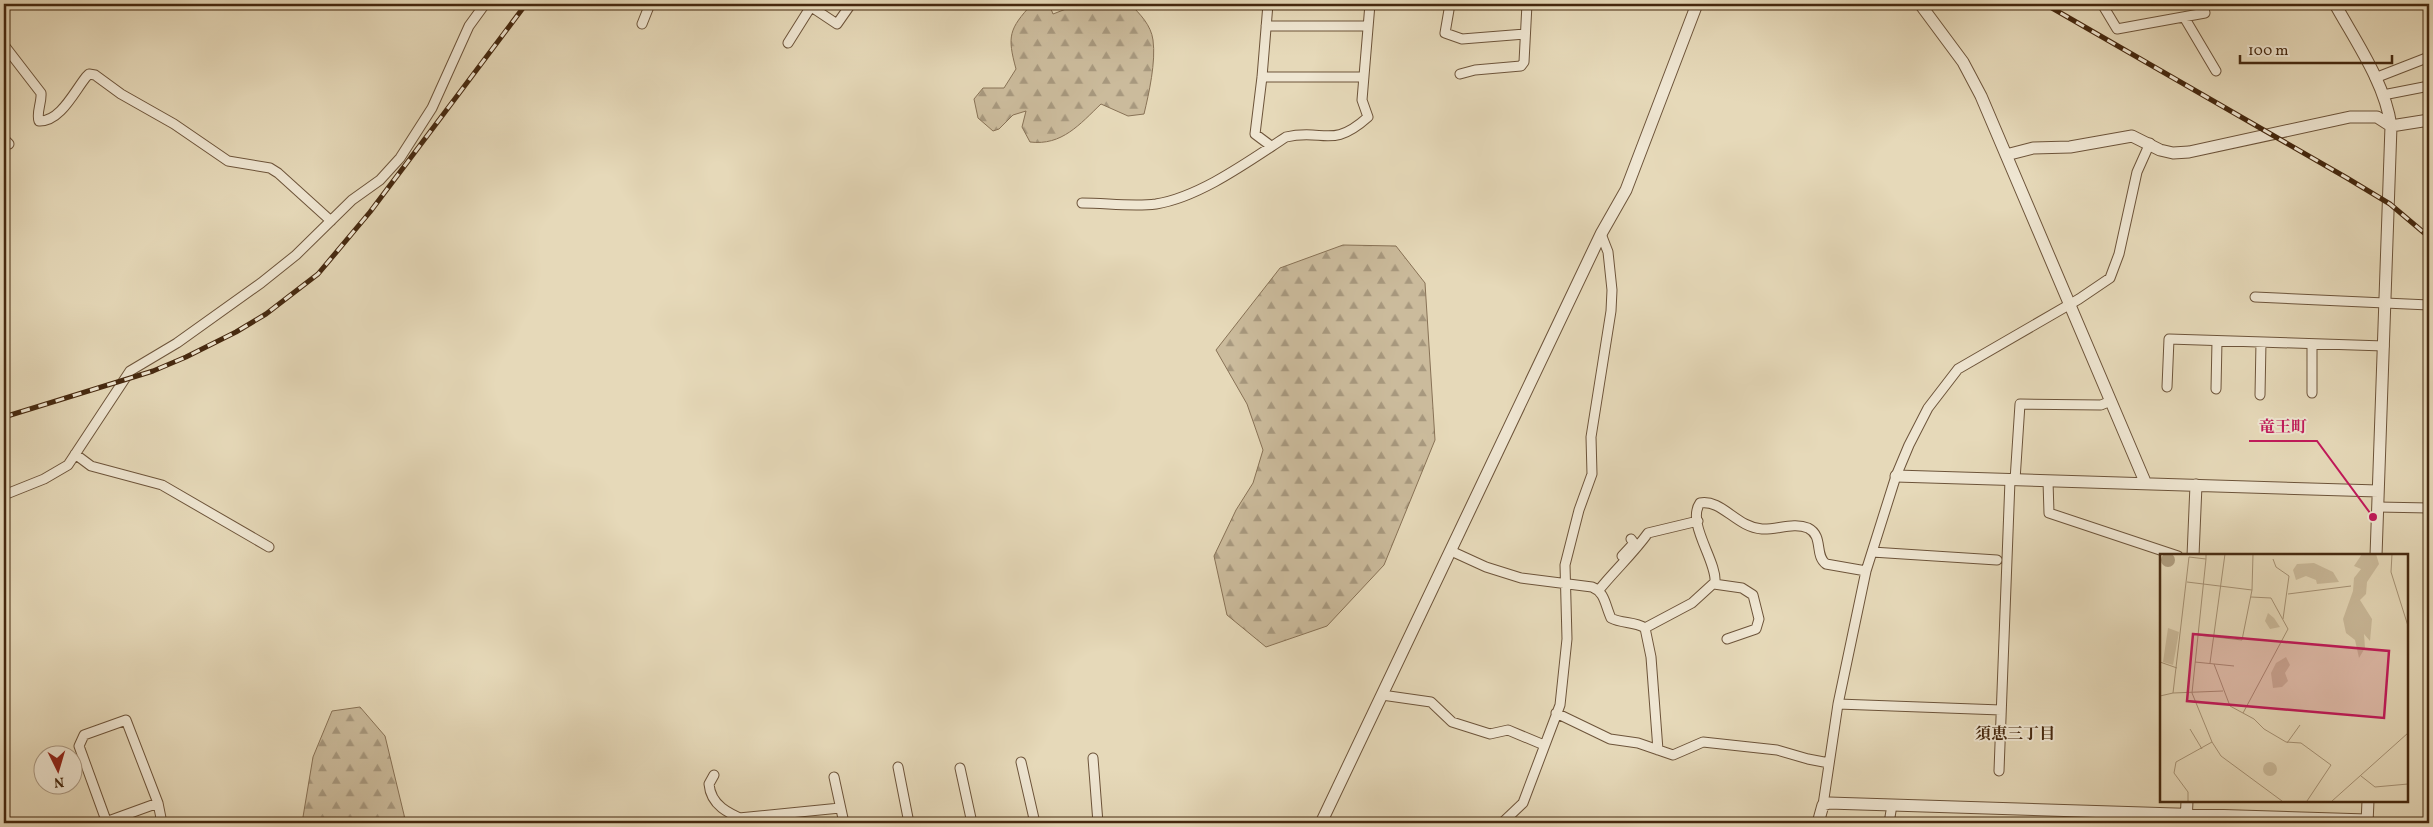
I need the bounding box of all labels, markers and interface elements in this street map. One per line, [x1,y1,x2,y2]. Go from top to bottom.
scale bar [2240,32,2393,64]
text: 100 m [2248,41,2288,62]
callout: 竜王町 [2249,410,2317,441]
text: 竜王町 [2259,417,2307,439]
inset map [2160,554,2408,802]
district label: 須恵三丁目 [1975,724,2055,746]
north arrow [32,744,82,794]
text: N [53,772,65,791]

